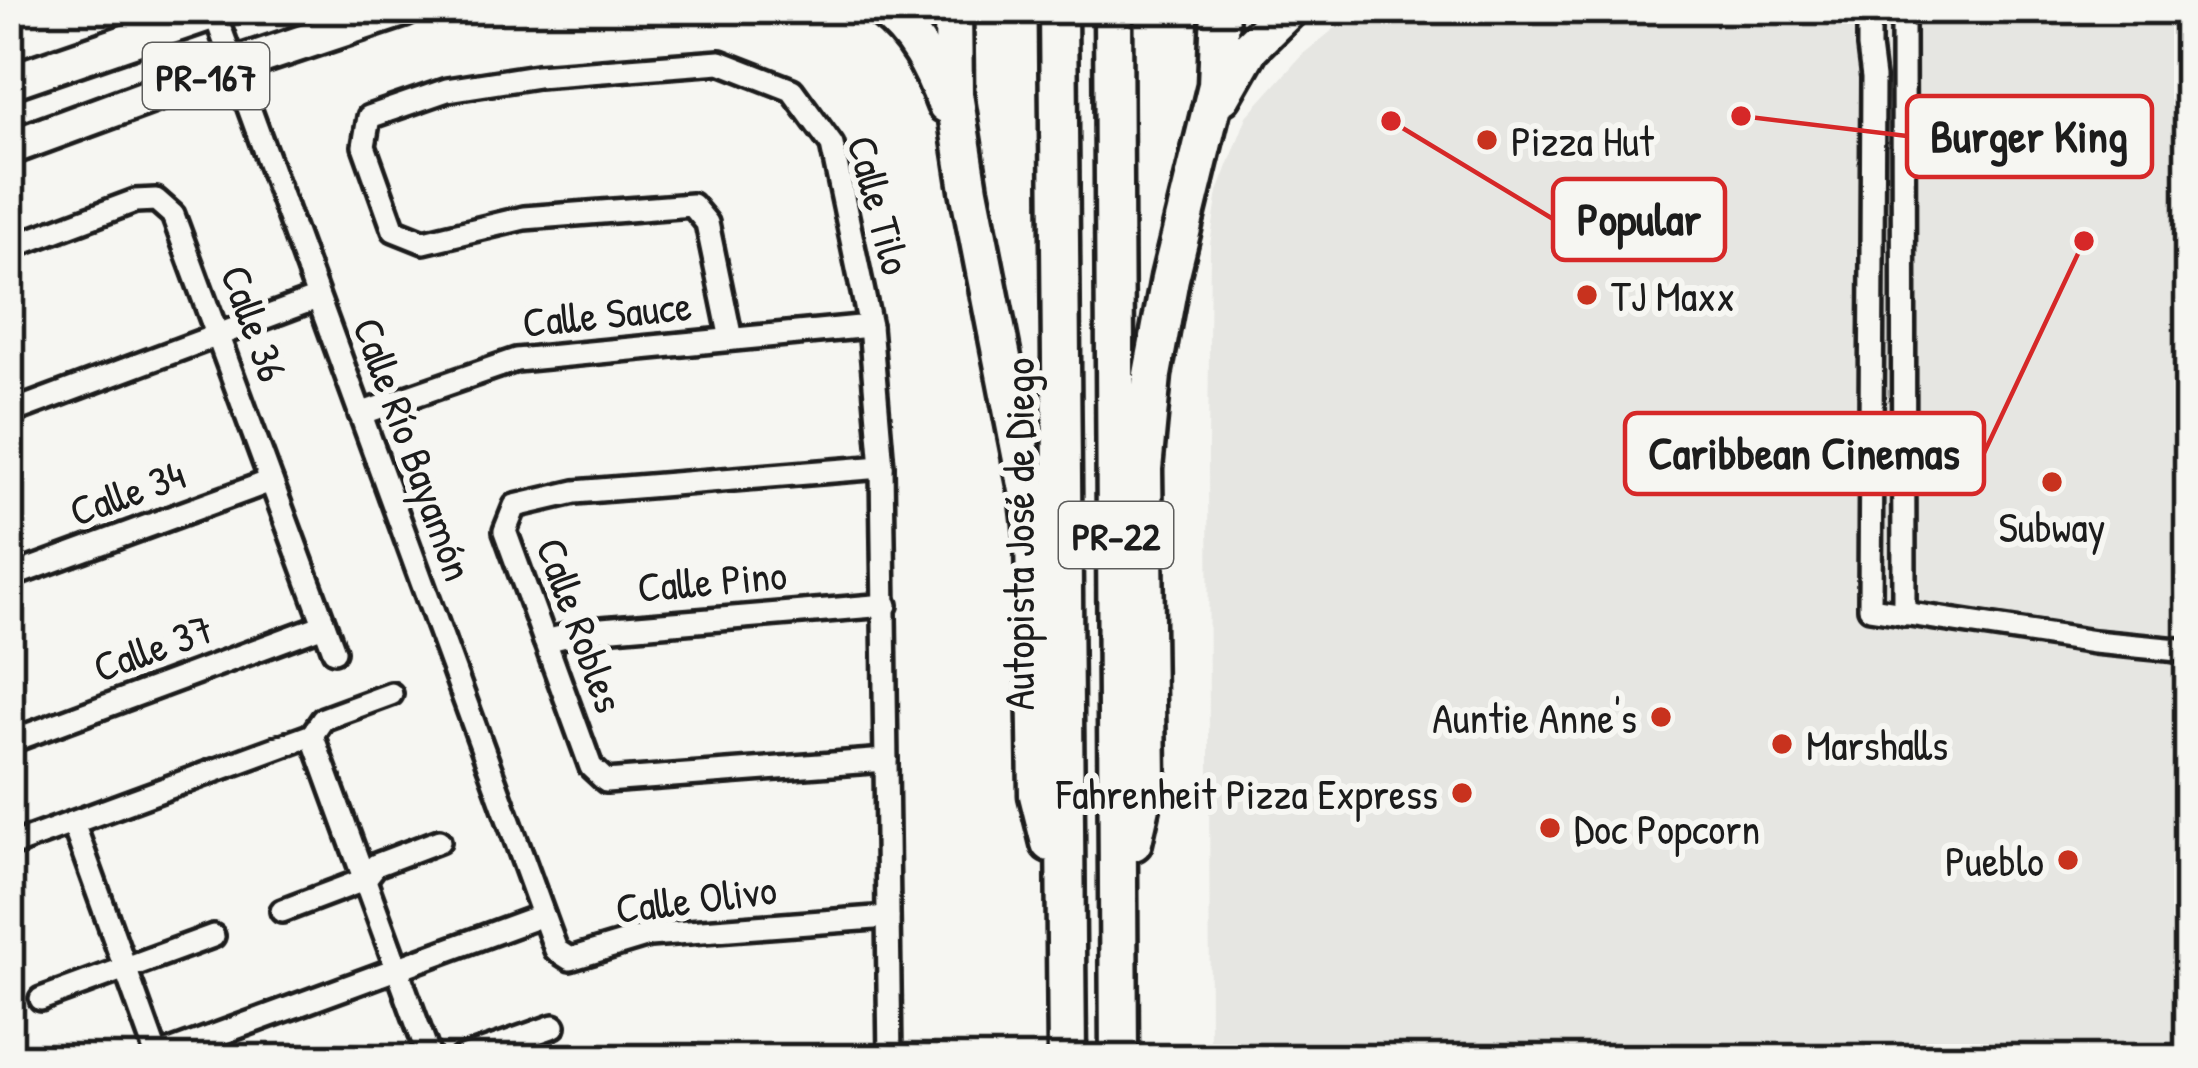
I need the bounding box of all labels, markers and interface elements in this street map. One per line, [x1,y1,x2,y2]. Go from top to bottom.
road number: PR-167 [143,43,269,109]
callout: Burger King [1907,96,2152,177]
text: Burger King [1930,105,2128,167]
place label: Pizza Hut [1511,112,1654,169]
marker: Pizza Hut [1474,127,1500,153]
street label: Calle Tilo [834,129,926,281]
callout: Popular [1553,179,1725,260]
text: Popular [1577,188,1702,250]
street label: Calle 36 [208,257,302,389]
place label: TJ Maxx [1611,267,1735,324]
street label: Calle Sauce [520,276,694,350]
marker: TJ Maxx [1574,282,1600,308]
street label: Calle Río Bayamón [340,310,488,588]
street label: Autopista José de Diego [990,358,1047,710]
callout: Caribbean Cinemas [1625,413,1984,494]
text: Caribbean Cinemas [1648,422,1960,483]
street label: Calle 34 [62,445,192,539]
marker: Subway [2039,469,2065,495]
place label: Subway [1998,498,2106,555]
road number: PR-22 [1059,502,1173,568]
street label: Calle Robles [523,530,639,720]
street label: Calle Pino [635,545,789,615]
street label: Calle 37 [85,599,221,695]
place label: Auntie Anne's [1432,689,1637,746]
marker: Auntie Anne's [1648,704,1674,730]
place label: Marshalls [1806,716,1948,773]
marker: Marshalls [1769,731,1795,757]
place label: Fahrenheit Pizza Express [1055,765,1438,822]
marker: Fahrenheit Pizza Express [1449,780,1475,806]
place label: Doc Popcorn [1574,800,1760,857]
marker: Doc Popcorn [1537,815,1563,841]
place label: Pueblo [1945,832,2044,889]
marker: Pueblo [2055,847,2081,873]
street label: Calle Olivo [612,860,780,936]

